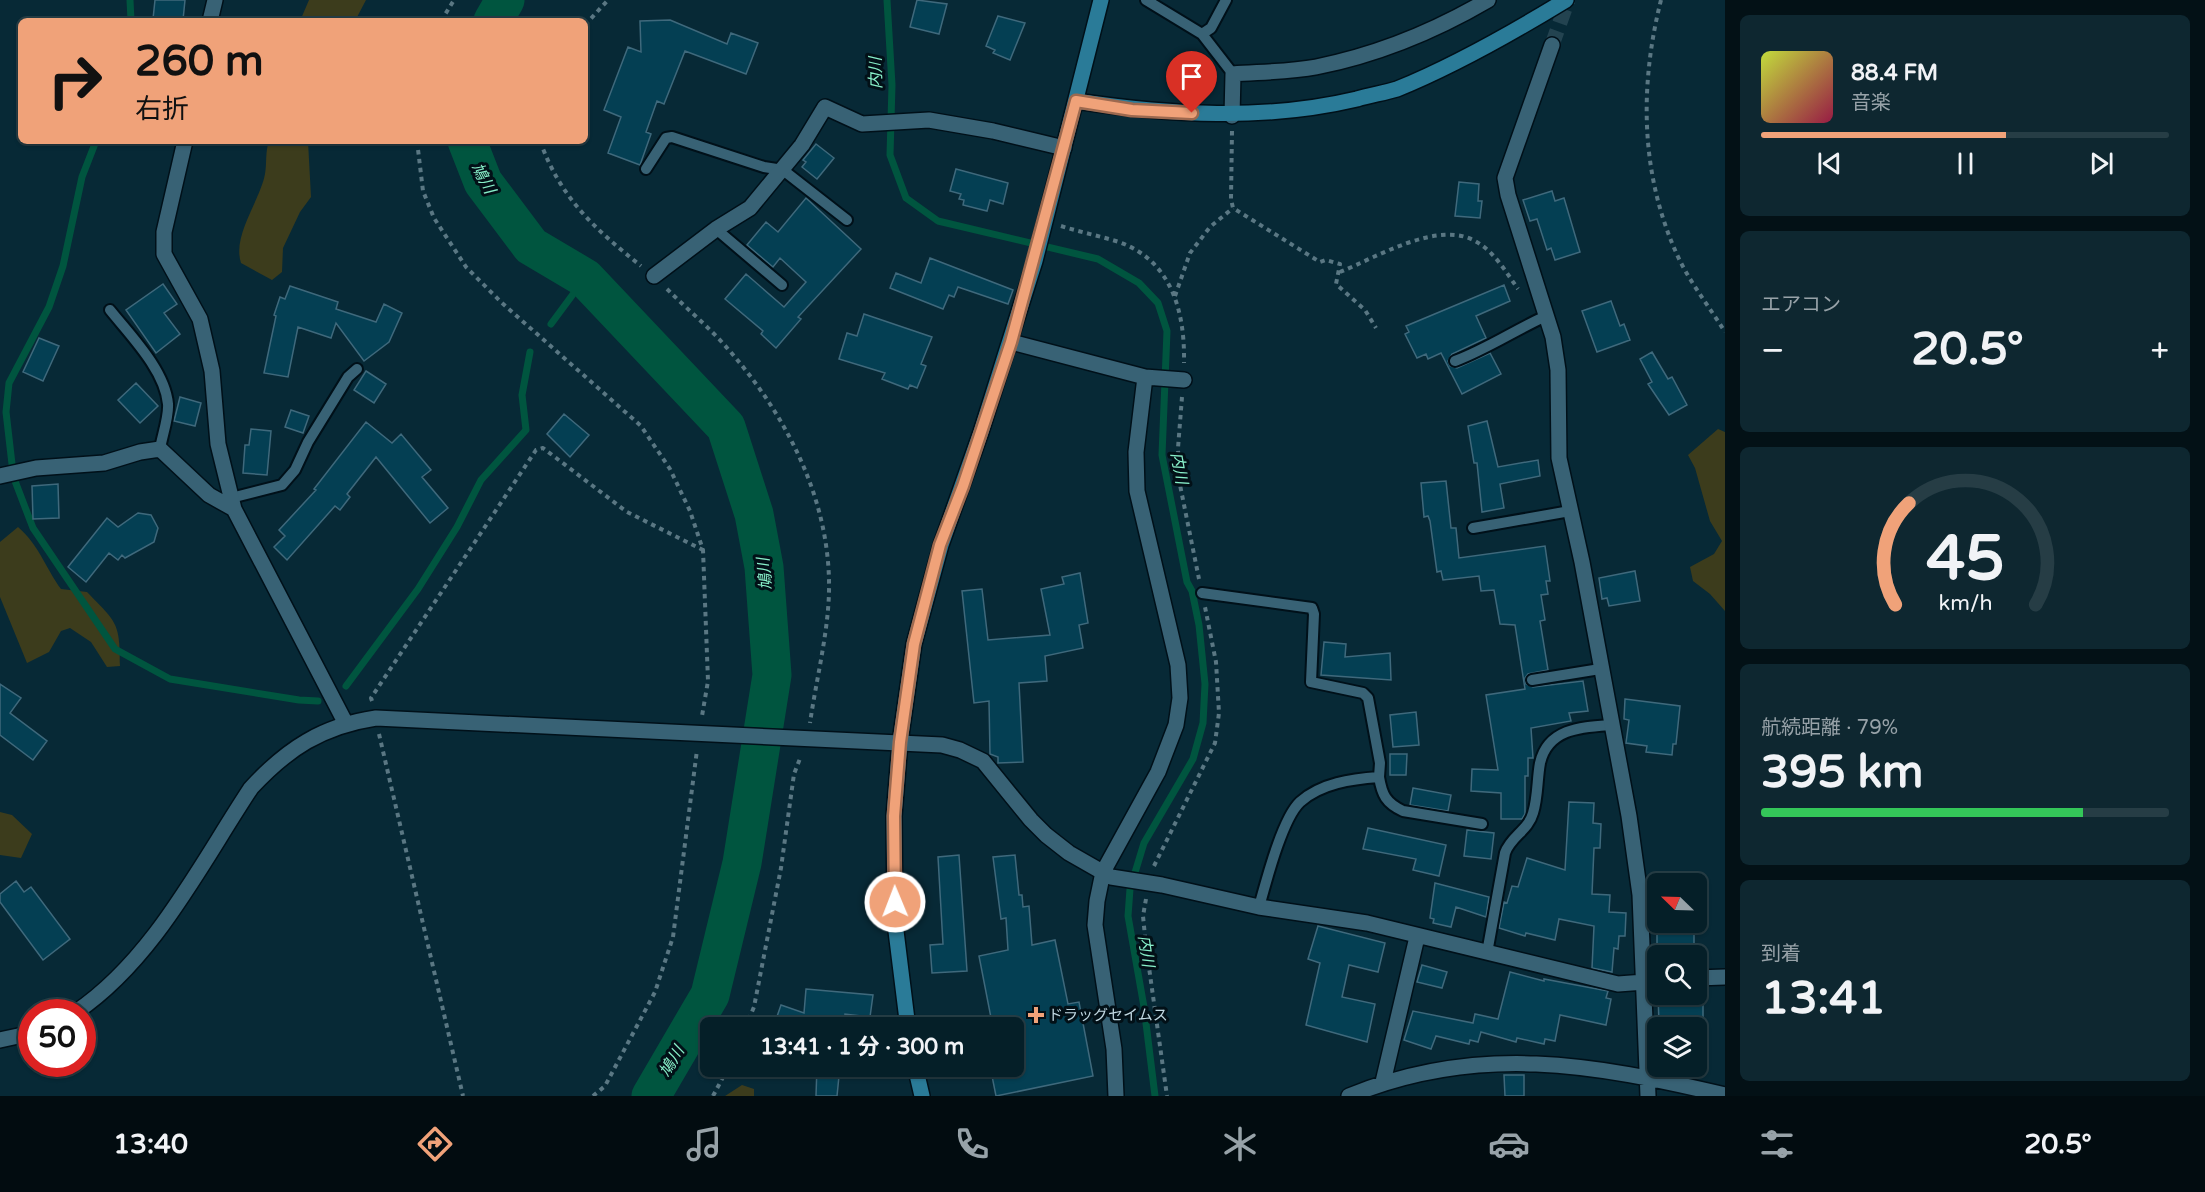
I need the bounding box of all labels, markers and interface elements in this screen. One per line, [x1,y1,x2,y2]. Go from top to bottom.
text: 260 m [135,36,264,87]
icon: right [36,42,114,120]
pin [1166,51,1217,113]
water label: 内川 [866,55,886,89]
icon: arrive [1175,60,1208,93]
text: 88.4 FM [1851,60,1938,86]
text: 音楽 [1851,91,1891,115]
text: 右折 [135,93,189,126]
icon: previous [1813,147,1846,180]
icon: pause [1949,147,1982,180]
icon: next [2085,147,2118,180]
water label: 鳩川 [467,160,500,199]
text: エアコン [1761,293,1841,317]
text: 20.5° [1911,323,2024,377]
text: − [1761,331,1785,370]
text: + [2150,331,2169,370]
water label: 内川 [1166,451,1192,488]
text: 45 [1926,522,2004,597]
water label: 鳩川 [753,555,777,591]
text: km/h [1938,590,1992,616]
text: 航続距離 · 79% [1761,716,1898,740]
text: 395 km [1761,746,1923,800]
position arrow [863,870,927,934]
north arrow [1647,873,1707,933]
map controls [1647,873,1707,1077]
water label: 内川 [1134,934,1158,970]
text: 到着 [1761,942,1801,966]
button: search [1647,945,1707,1005]
text: 13:41 [1761,972,1886,1026]
speed limit sign: 50 [18,999,96,1077]
place label: ドラッグセイムス [1048,1006,1168,1024]
marker: ドラッグセイムス [1029,1008,1043,1022]
button: layers [1647,1017,1707,1077]
text: 13:41 · 1 分 · 300 m [760,1034,964,1060]
water label: 鳩川 [655,1041,690,1080]
icon: directions [414,1123,456,1165]
icon: music [683,1123,725,1165]
icon: phone [951,1123,993,1165]
icon: climate [1219,1123,1261,1165]
icon: car [1488,1123,1530,1165]
icon: filters [1756,1123,1798,1165]
text: 13:40 [113,1128,188,1161]
text: 20.5° [2024,1128,2092,1161]

